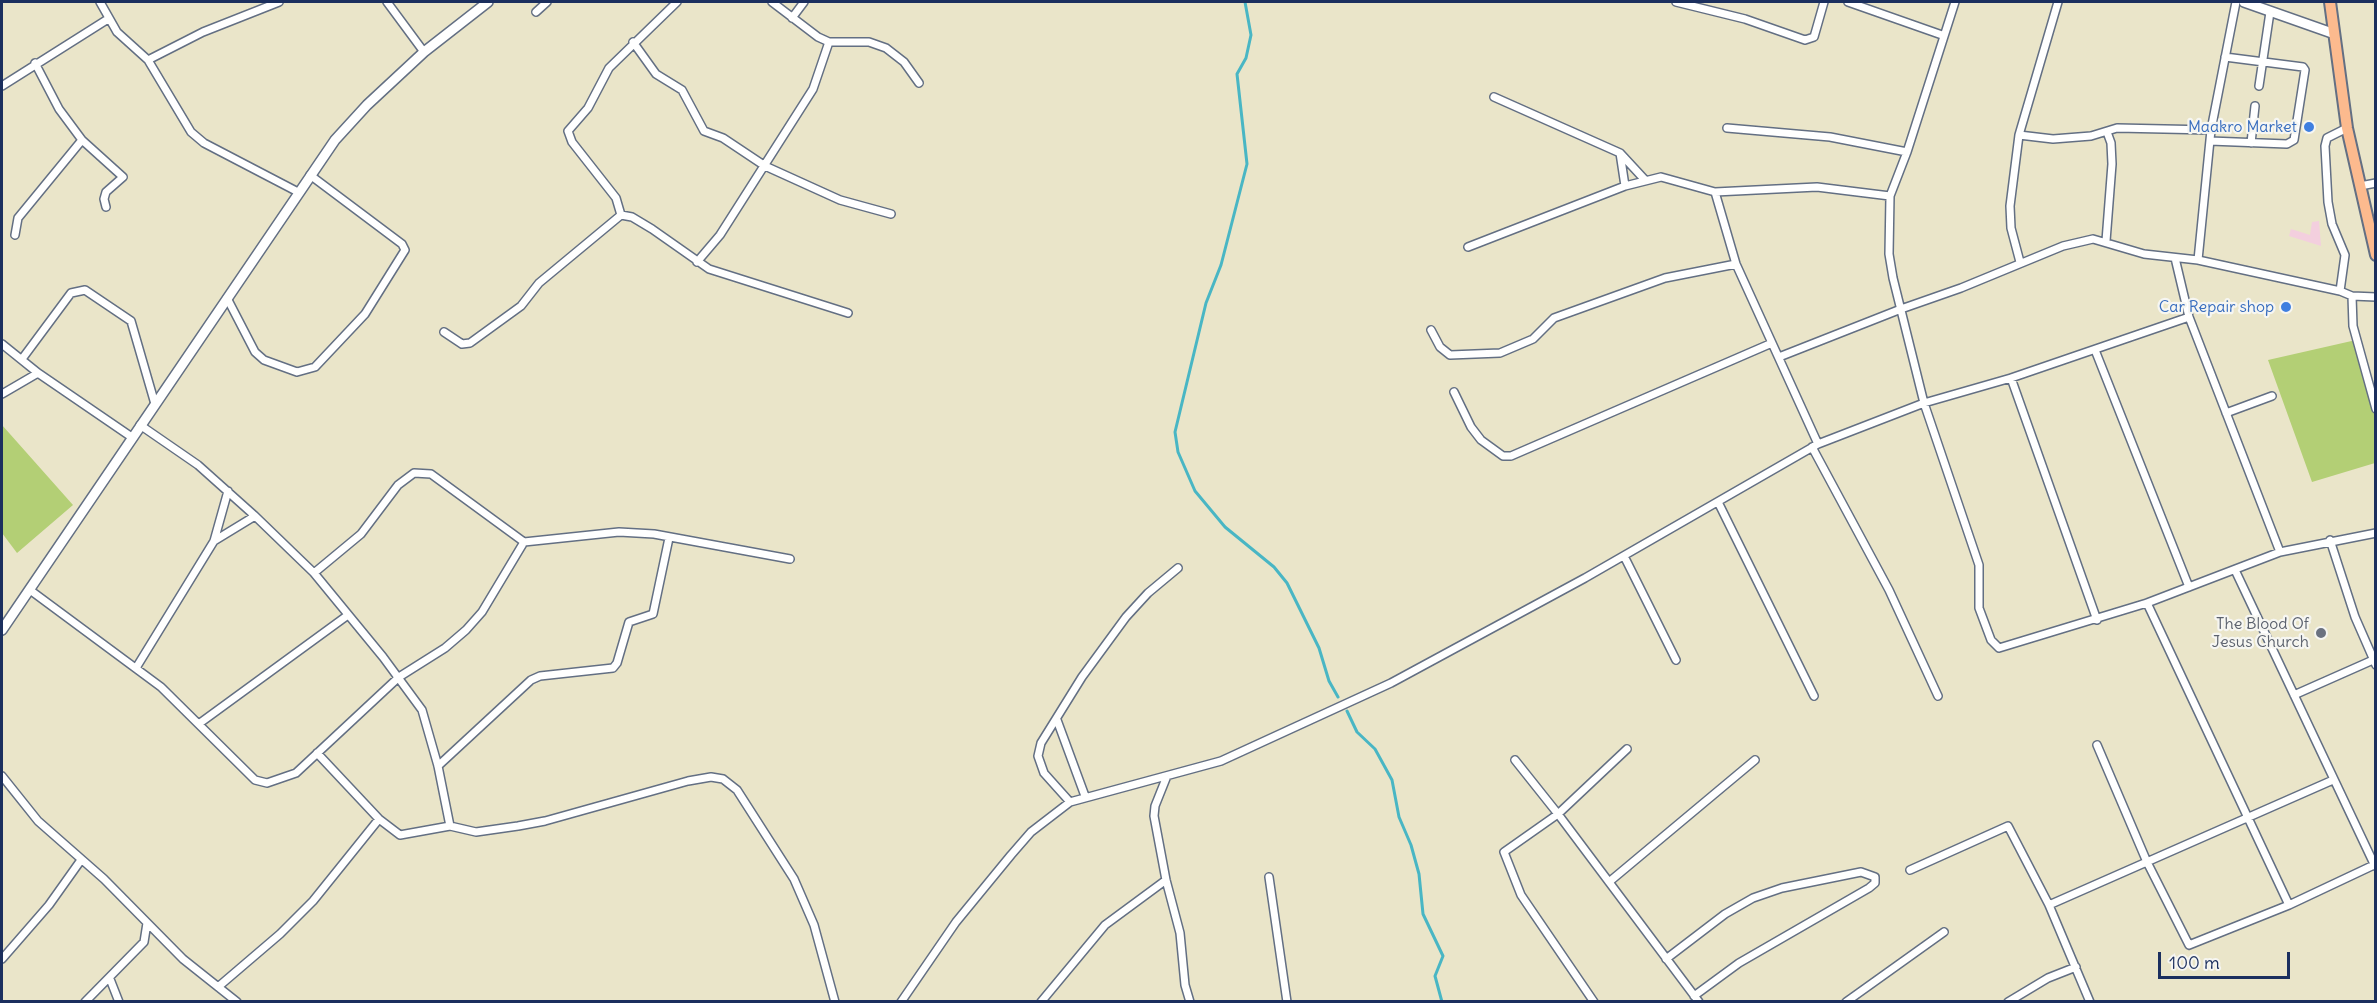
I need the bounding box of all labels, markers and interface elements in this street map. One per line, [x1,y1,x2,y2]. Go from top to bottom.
place label: Maakro Market [2188,117,2297,137]
marker: Maakro Market [2302,120,2316,134]
place label: Car Repair shop [2159,297,2274,317]
marker: Car Repair shop [2279,300,2293,314]
place label: The Blood Of Jesus Church [2212,614,2309,652]
marker: The Blood Of Jesus Church [2314,626,2328,640]
scale bar [2161,940,2293,978]
text: 100 m [2169,951,2220,974]

